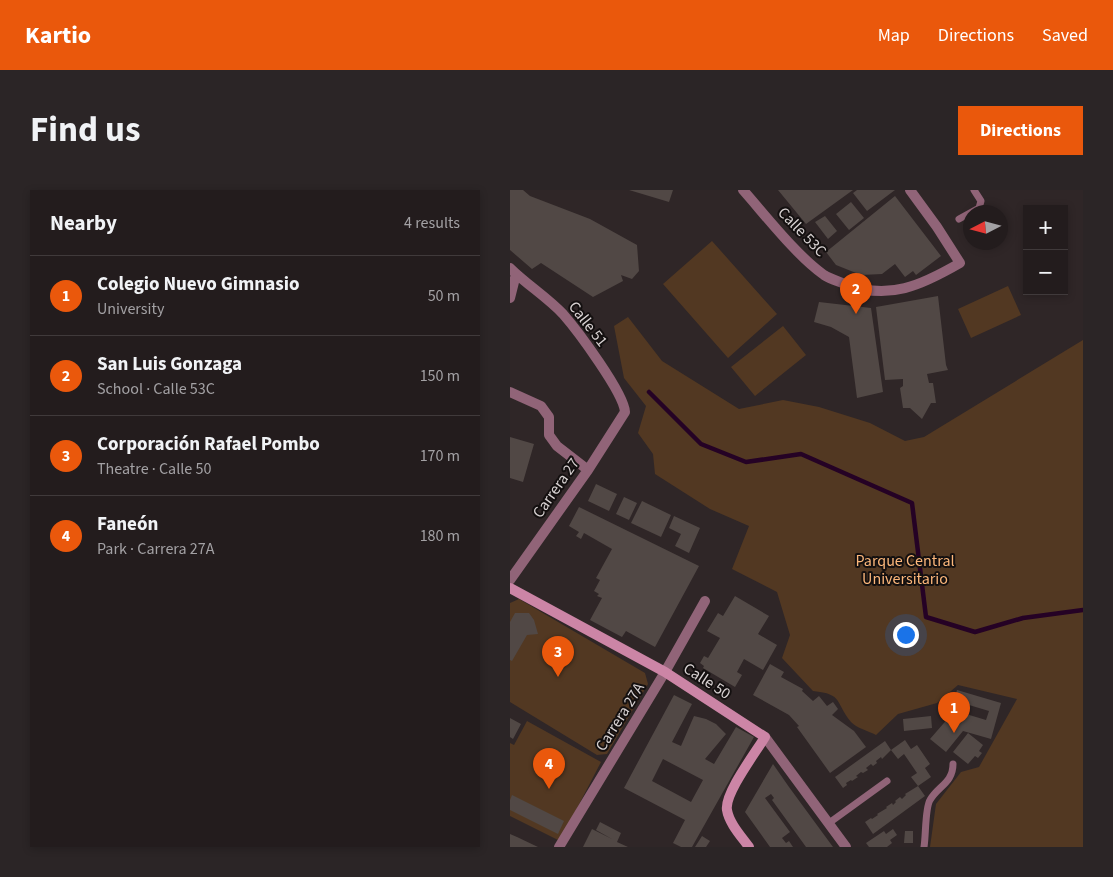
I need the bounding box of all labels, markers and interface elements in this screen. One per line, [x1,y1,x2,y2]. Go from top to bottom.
text: Kartio [25,18,91,53]
text: Map [878,23,910,48]
text: Directions [938,23,1014,48]
text: Saved [1042,23,1088,48]
text: Find us [30,105,140,155]
button: Directions [958,106,1083,155]
street label: Calle 53C [773,202,831,262]
north arrow [963,205,1008,250]
map controls [1023,205,1068,295]
button: + [1023,205,1068,250]
text: Nearby [50,208,117,238]
text: 4 results [404,212,460,234]
button: − [1023,250,1068,295]
text: Colegio Nuevo Gimnasio [97,271,299,298]
pin: 2 [840,273,872,314]
text: 1 [62,285,70,307]
text: 50 m [428,285,460,307]
street label: Calle 51 [563,297,613,351]
text: University [97,298,164,320]
text: San Luis Gonzaga [97,351,242,378]
text: 2 [62,365,70,387]
text: 150 m [420,365,460,387]
text: School · Calle 53C [97,378,215,400]
text: Corporación Rafael Pombo [97,431,320,458]
text: 3 [62,445,70,467]
text: 170 m [420,445,460,467]
street label: Carrera 27 [527,454,585,522]
text: Theatre · Calle 50 [97,458,211,480]
text: Faneón [97,511,158,538]
text: 4 [62,525,70,547]
text: 180 m [420,525,460,547]
text: Park · Carrera 27A [97,538,214,560]
park label: Parque Central Universitario [855,550,955,590]
your location [893,622,919,648]
pin: 3 [542,636,574,677]
street label: Calle 50 [679,658,735,705]
street label: Carrera 27A [590,678,650,756]
pin: 1 [938,692,970,733]
pin: 4 [533,748,565,789]

